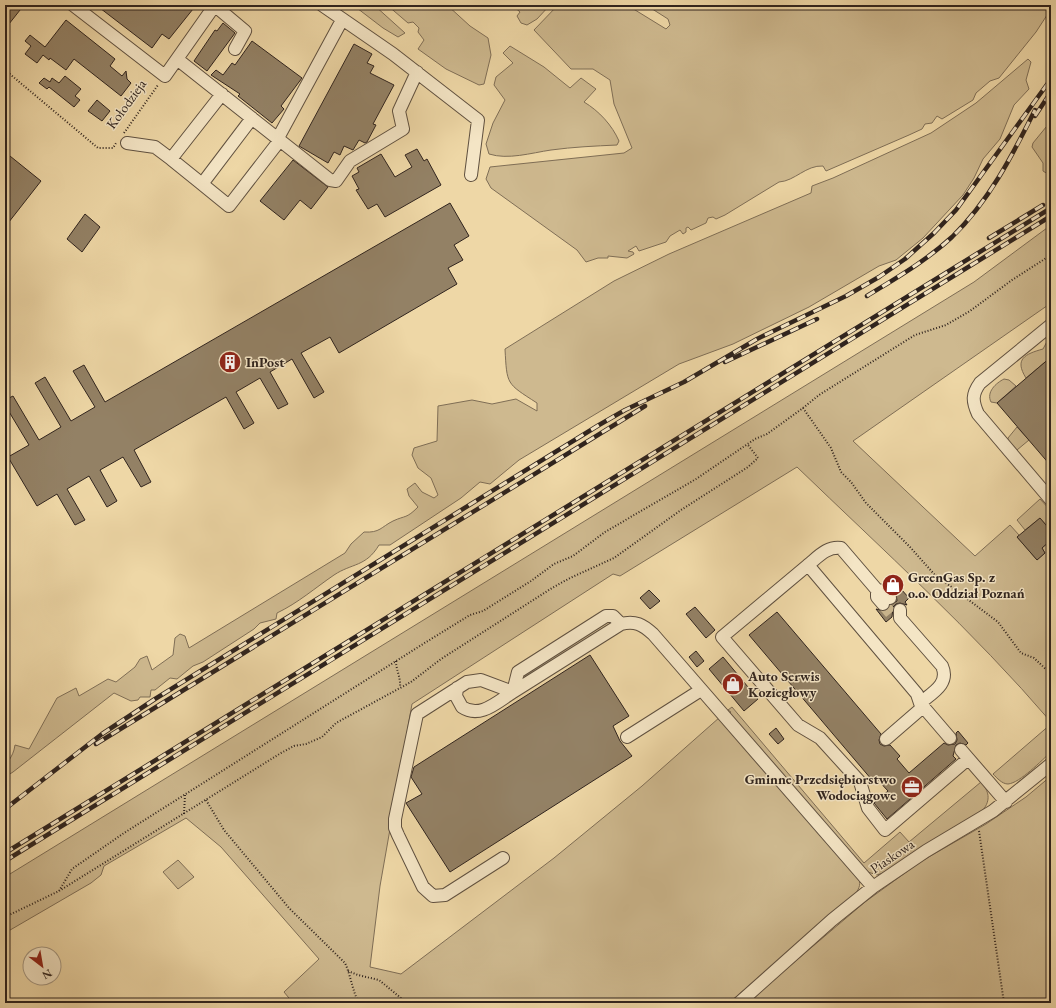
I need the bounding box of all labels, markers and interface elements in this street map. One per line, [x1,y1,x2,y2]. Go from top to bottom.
street label: Kołodzieja [102,75,150,132]
building icon: InPost [217,349,243,375]
place label: InPost [246,353,285,371]
place label: GreenGas Sp. z o.o. Oddział Poznań [908,568,1025,602]
shop icon: GreenGas Sp. z o.o. Oddział Poznań [880,572,906,598]
place label: Auto Serwis Koziegłowy [747,667,820,701]
shop icon: Auto Serwis Koziegłowy [720,671,746,697]
place label: Gminne Przedsiębiorstwo Wodociągowe [745,770,896,804]
office icon: Gminne Przedsiębiorstwo Wodociągowe [899,774,925,800]
street label: Piaskowa [866,834,918,877]
north arrow [22,946,62,986]
text: N [40,966,55,983]

